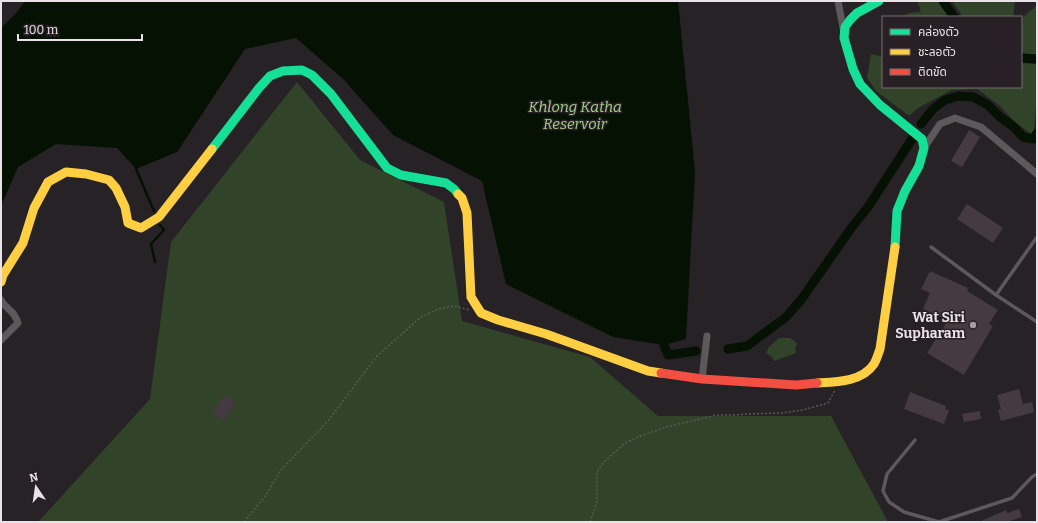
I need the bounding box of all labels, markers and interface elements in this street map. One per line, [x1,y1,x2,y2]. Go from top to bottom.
scale bar [18,16,142,42]
legend [882,16,1022,88]
text: 100 m [24,23,59,37]
text: คล่องตัว [918,25,959,39]
text: ชะลอตัว [918,45,956,59]
text: ติดขัด [918,65,947,79]
water label: Khlong Katha Reservoir [528,98,622,133]
place label: Wat Siri Supharam [895,309,966,342]
marker: Wat Siri Supharam [968,320,978,330]
north arrow [16,467,56,507]
text: N [28,470,40,485]

